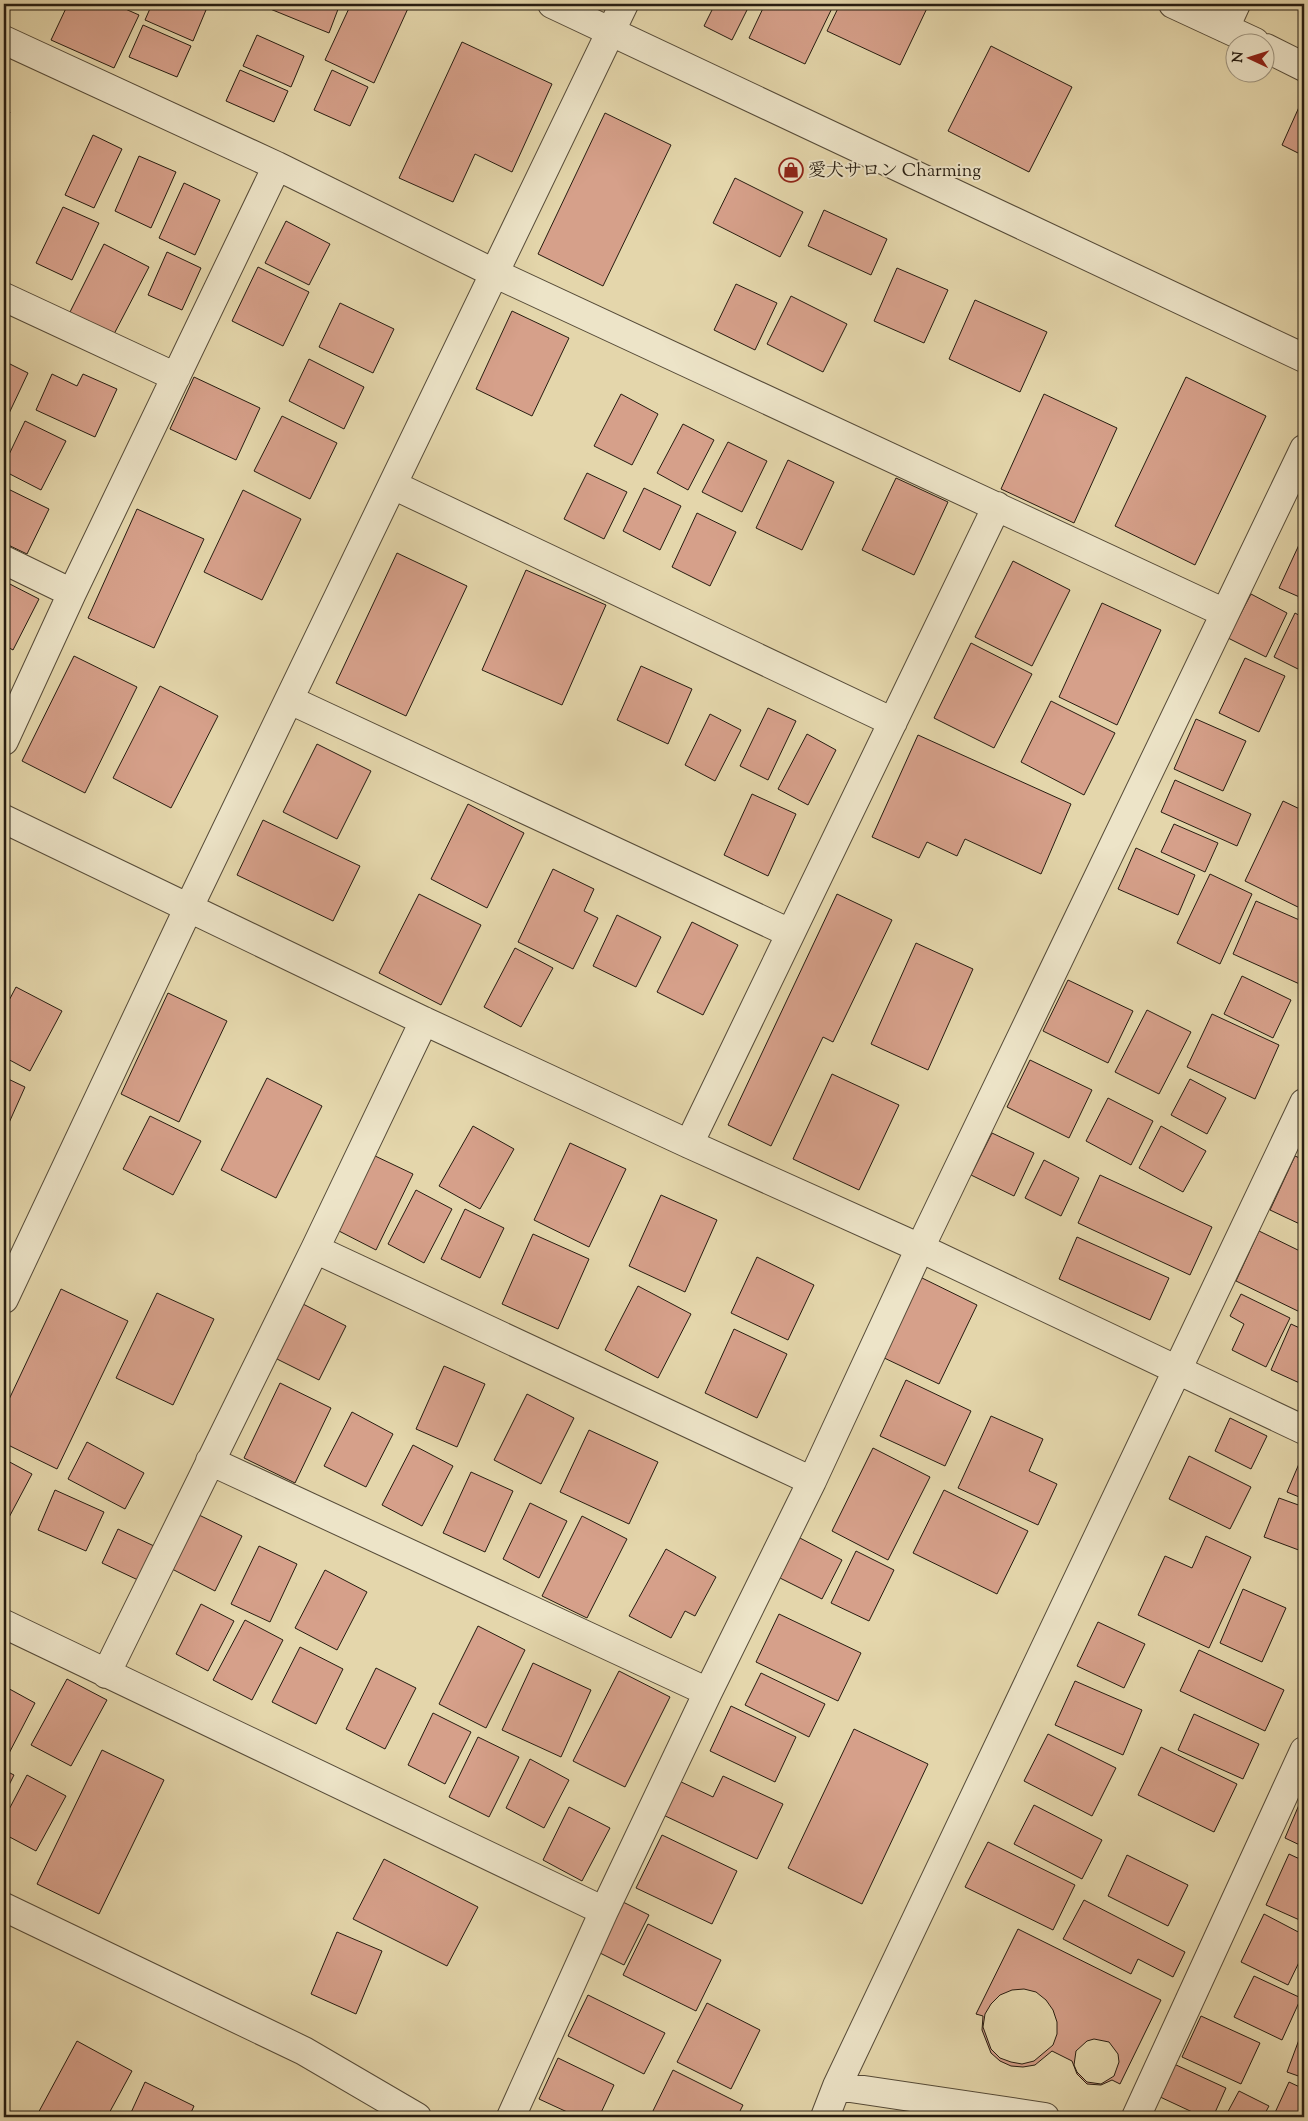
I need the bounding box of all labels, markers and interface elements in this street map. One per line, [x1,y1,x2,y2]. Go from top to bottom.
north arrow [1226,32,1276,82]
text: N [1229,51,1249,64]
shop icon: 愛犬サロン Charming [778,157,804,183]
place label: 愛犬サロン Charming [808,159,981,185]

